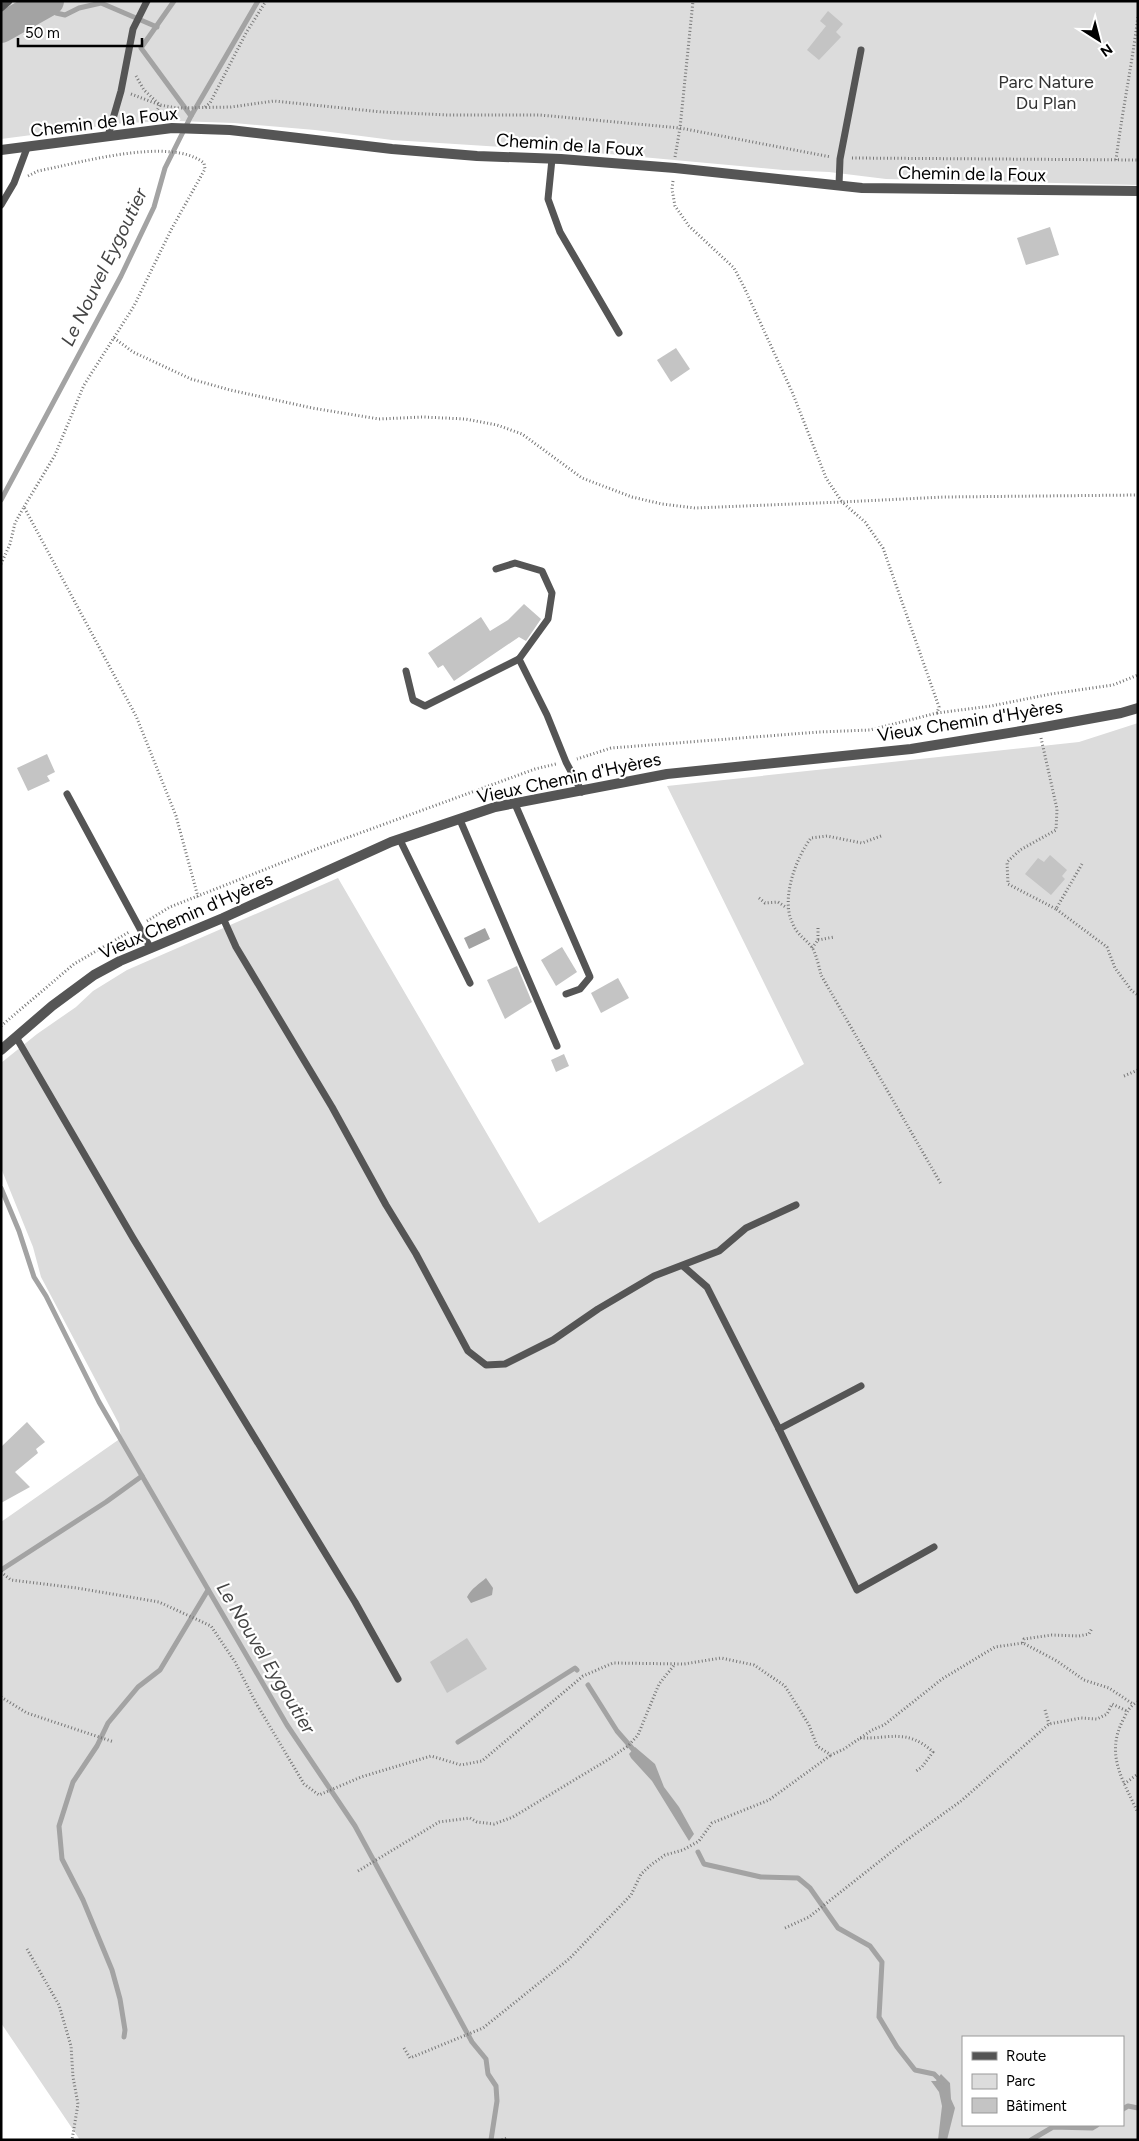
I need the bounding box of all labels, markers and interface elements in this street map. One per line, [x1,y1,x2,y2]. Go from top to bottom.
scale bar [18,15,141,47]
north arrow [1074,15,1124,65]
text: 50 m [25,24,60,42]
text: N [1097,40,1116,60]
park label: Parc Nature Du Plan [998,71,1094,114]
street label: Chemin de la Foux [29,102,179,142]
street label: Chemin de la Foux [495,129,645,161]
street label: Chemin de la Foux [898,162,1047,186]
water label: Le Nouvel Eygoutier [56,184,152,350]
street label: Vieux Chemin d'Hyères [876,695,1064,747]
street label: Vieux Chemin d'Hyères [475,748,663,808]
street label: Vieux Chemin d'Hyères [96,868,276,964]
water label: Le Nouvel Eygoutier [212,1578,321,1738]
legend [962,2036,1124,2126]
text: Route [1006,2047,1046,2065]
text: Parc [1006,2072,1035,2090]
text: Bâtiment [1006,2097,1067,2115]

